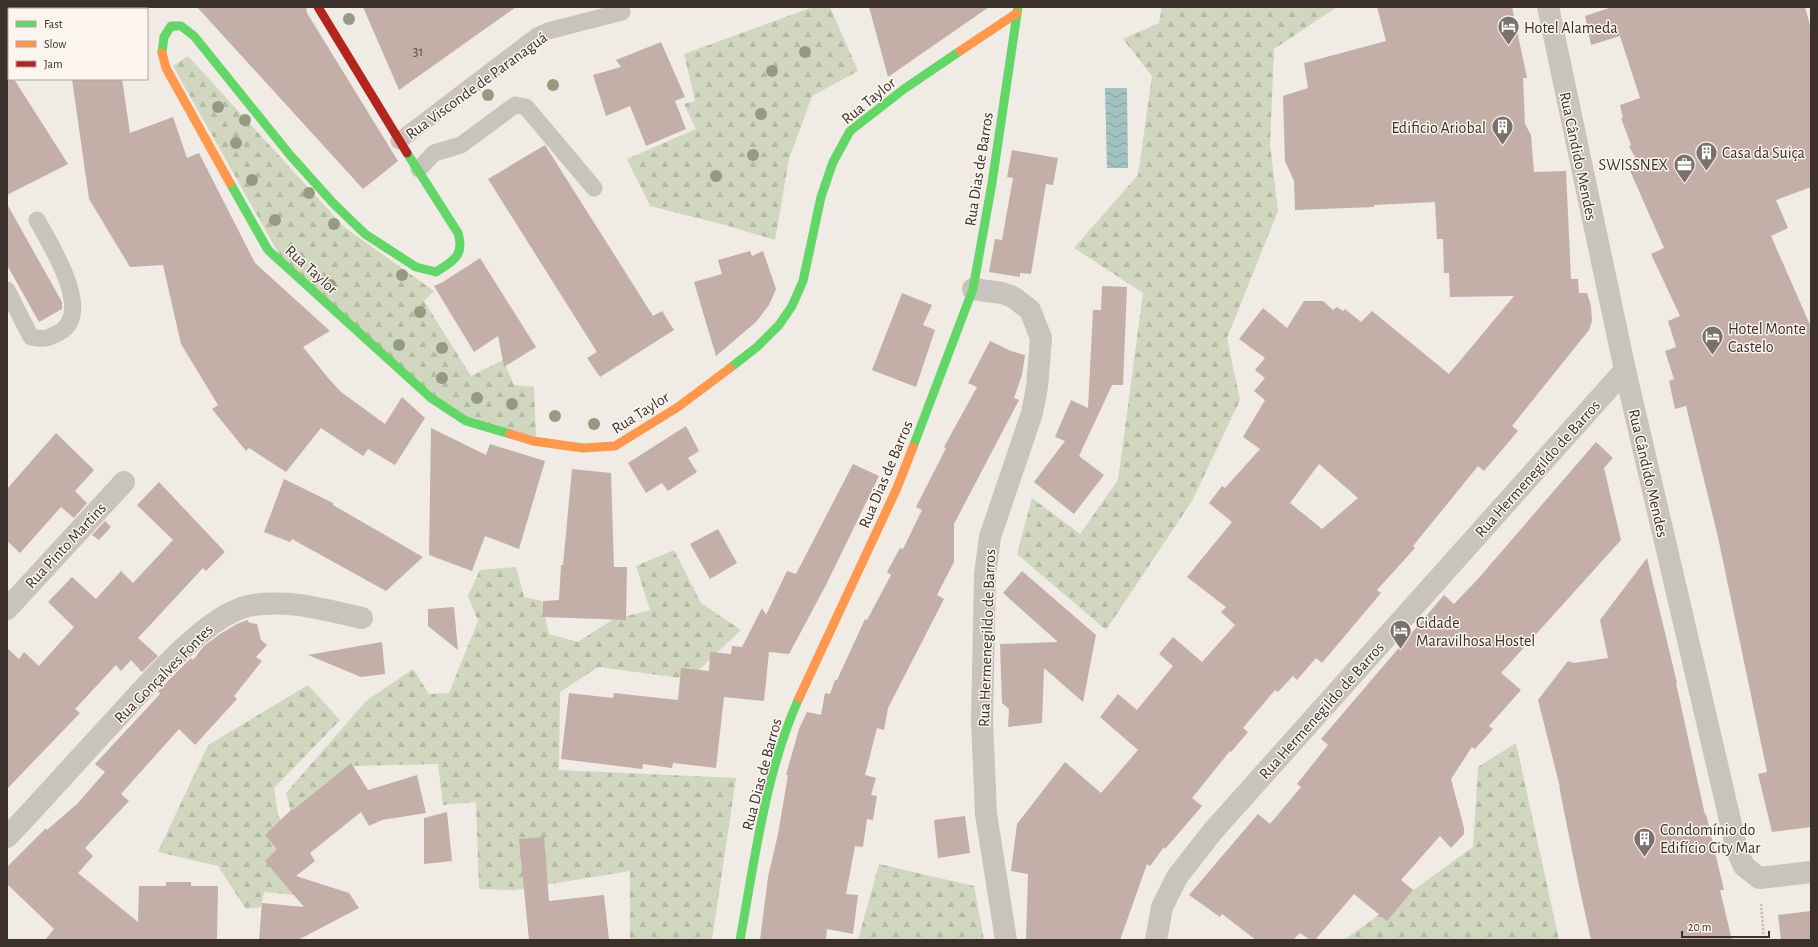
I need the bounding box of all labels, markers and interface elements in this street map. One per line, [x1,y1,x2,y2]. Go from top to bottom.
legend [8,8,148,80]
hotel icon: Hotel Alameda [1495,14,1521,47]
text: Fast [44,18,63,30]
place label: Hotel Alameda [1524,20,1618,36]
street label: Rua Visconde de Paranaguá [403,29,550,142]
text: Slow [44,38,66,50]
house number: 31 [413,45,423,59]
text: Jam [44,58,63,70]
street label: Rua Taylor [839,74,900,128]
street label: Rua Cândido Mendes [1557,90,1599,222]
street label: Rua Dias de Barros [962,111,996,227]
building icon: Edificio Ariobal [1489,114,1515,147]
place label: Edificio Ariobal [1392,120,1486,136]
building icon: Casa da Suiça [1693,139,1719,172]
place label: Casa da Suiça [1722,145,1805,161]
office icon: SWISSNEX [1671,151,1697,184]
place label: SWISSNEX [1599,157,1668,173]
street label: Rua Taylor [281,242,341,299]
place label: Hotel Monte Castelo [1728,321,1806,355]
hotel icon: Hotel Monte Castelo [1699,324,1725,357]
street label: Rua Taylor [609,389,673,438]
street label: Rua Hermenegildo de Barros [1472,397,1603,540]
street label: Rua Cândido Mendes [1625,408,1671,539]
street label: Rua Dias de Barros [856,418,916,531]
street label: Rua Pinto Martins [22,500,109,592]
street label: Rua Hermenegildo de Barros [976,549,998,727]
place label: Cidade Maravilhosa Hostel [1416,615,1535,649]
hotel icon: Cidade Maravilhosa Hostel [1387,618,1413,651]
street label: Rua Gonçalves Fontes [111,621,216,726]
street label: Rua Hermenegildo de Barros [1256,639,1387,782]
street label: Rua Dias de Barros [739,717,785,832]
place label: Condomínio do Edifício City Mar [1660,822,1761,857]
building icon: Condomínio do Edifício City Mar [1632,825,1658,858]
scale bar [1682,913,1769,939]
text: 20 m [1688,921,1711,933]

